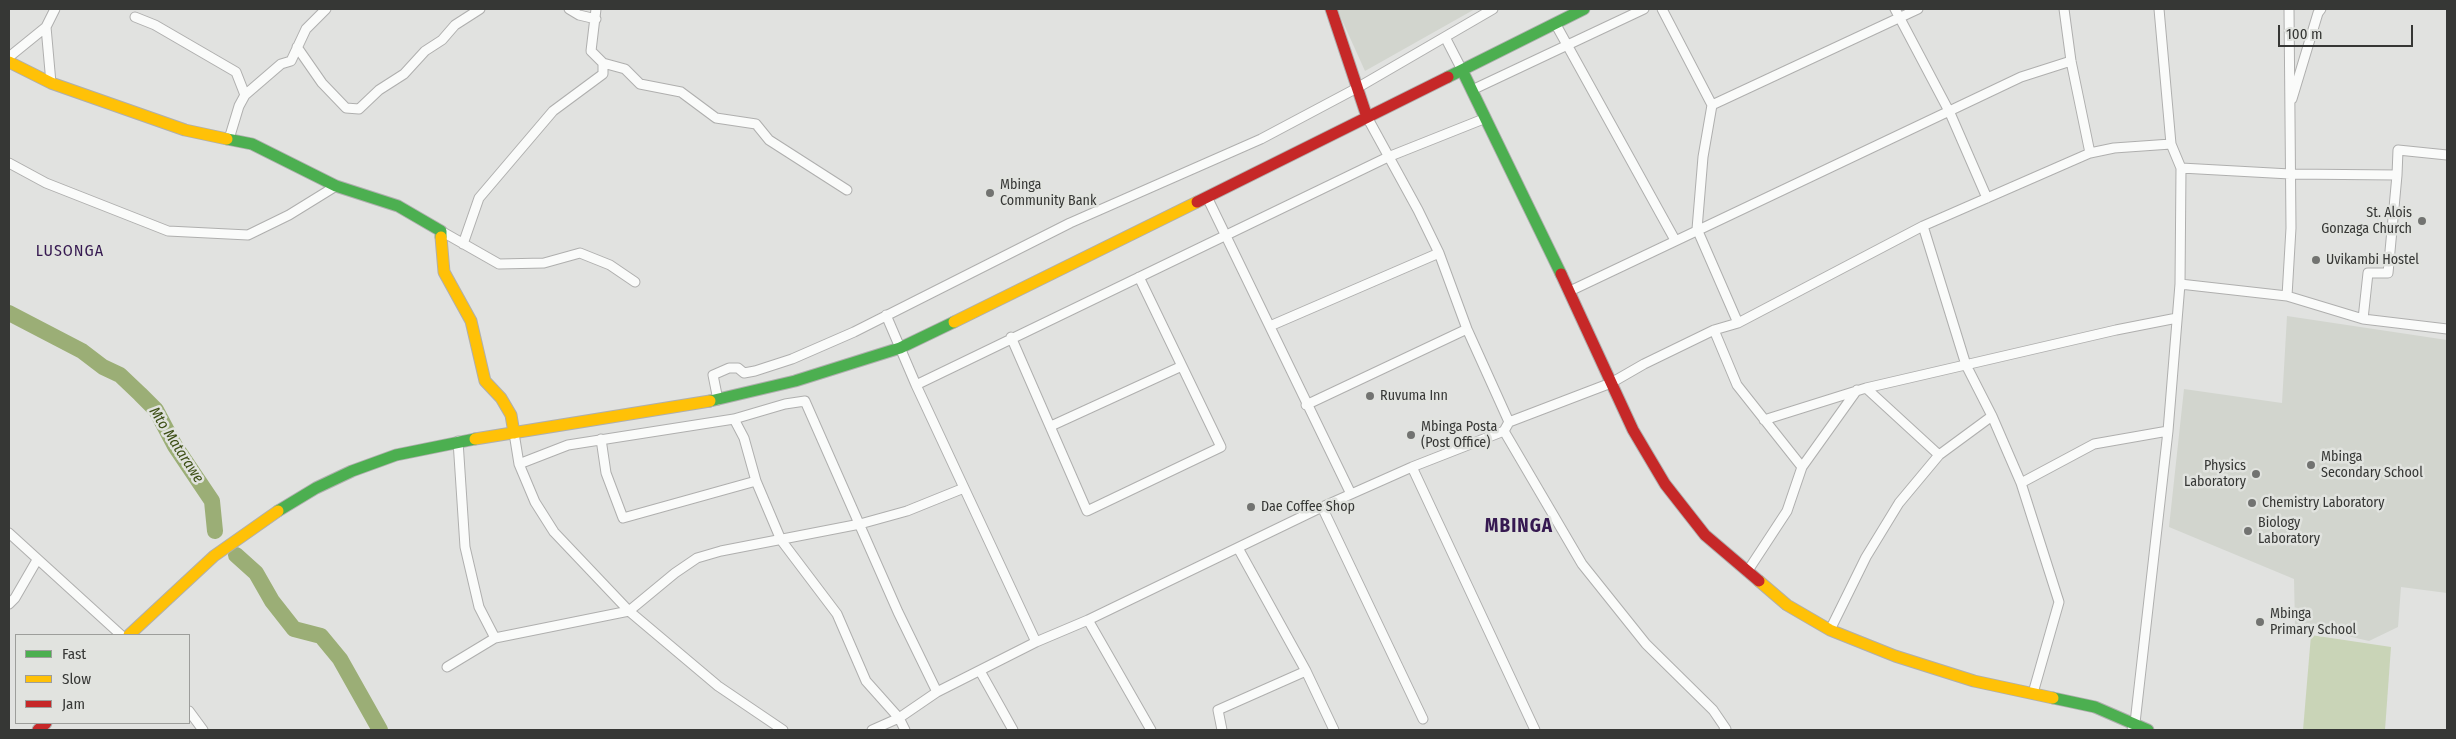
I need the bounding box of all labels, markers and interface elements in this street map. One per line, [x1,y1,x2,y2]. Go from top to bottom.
scale bar [2281,15,2416,47]
text: 100 m [2286,25,2323,43]
place label: Mbinga Community Bank [1000,177,1096,210]
marker: Mbinga Community Bank [984,187,996,199]
place label: St. Alois Gonzaga Church [2321,205,2412,238]
marker: St. Alois Gonzaga Church [2416,215,2428,227]
district label: LUSONGA [35,242,105,262]
place label: Uvikambi Hostel [2326,252,2419,268]
marker: Uvikambi Hostel [2310,254,2322,266]
place label: Ruvuma Inn [1380,388,1448,404]
marker: Ruvuma Inn [1364,390,1376,402]
water label: Mto Matarawe [145,404,207,486]
place label: Mbinga Posta (Post Office) [1421,419,1497,452]
marker: Mbinga Posta (Post Office) [1405,429,1417,441]
place label: Mbinga Secondary School [2321,449,2423,482]
place label: Physics Laboratory [2184,458,2246,491]
marker: Mbinga Secondary School [2305,459,2317,471]
marker: Physics Laboratory [2250,468,2262,480]
place label: Chemistry Laboratory [2262,495,2384,511]
marker: Chemistry Laboratory [2246,497,2258,509]
place label: Dae Coffee Shop [1261,499,1355,515]
marker: Dae Coffee Shop [1245,501,1257,513]
place label: Biology Laboratory [2258,515,2320,548]
district label: MBINGA [1484,516,1554,538]
marker: Biology Laboratory [2242,525,2254,537]
place label: Mbinga Primary School [2270,606,2356,638]
marker: Mbinga Primary School [2254,616,2266,628]
legend [15,634,190,724]
text: Fast [62,645,86,663]
text: Slow [62,670,91,688]
text: Jam [62,695,85,713]

